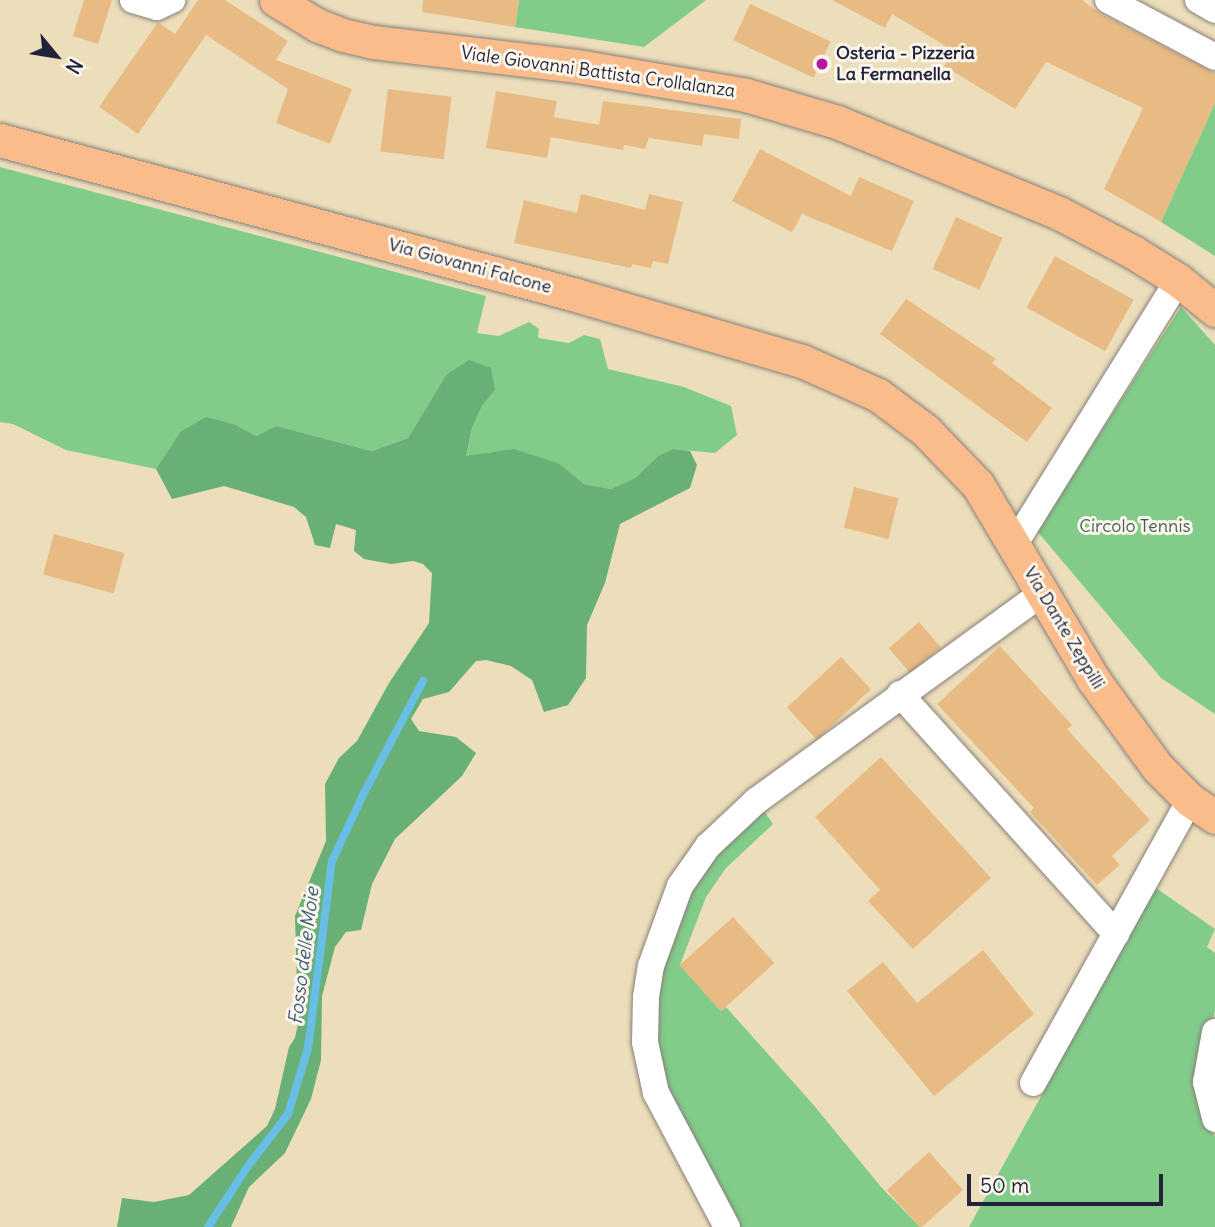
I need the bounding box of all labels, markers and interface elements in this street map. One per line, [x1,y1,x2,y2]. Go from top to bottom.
north arrow [21,21,91,91]
street label: Viale Giovanni Battista Crollalanza [459,42,737,102]
place label: Osteria - Pizzeria La Fermanella [836,43,975,86]
text: N [61,55,88,78]
marker: Osteria - Pizzeria La Fermanella [814,56,830,72]
street label: Via Giovanni Falcone [386,234,554,298]
park label: Circolo Tennis [1079,515,1191,537]
street label: Via Dante Zeppilli [1019,563,1109,693]
water label: Fosso delle Moie [284,886,324,1026]
scale bar [970,1160,1166,1204]
text: 50 m [980,1172,1029,1199]

